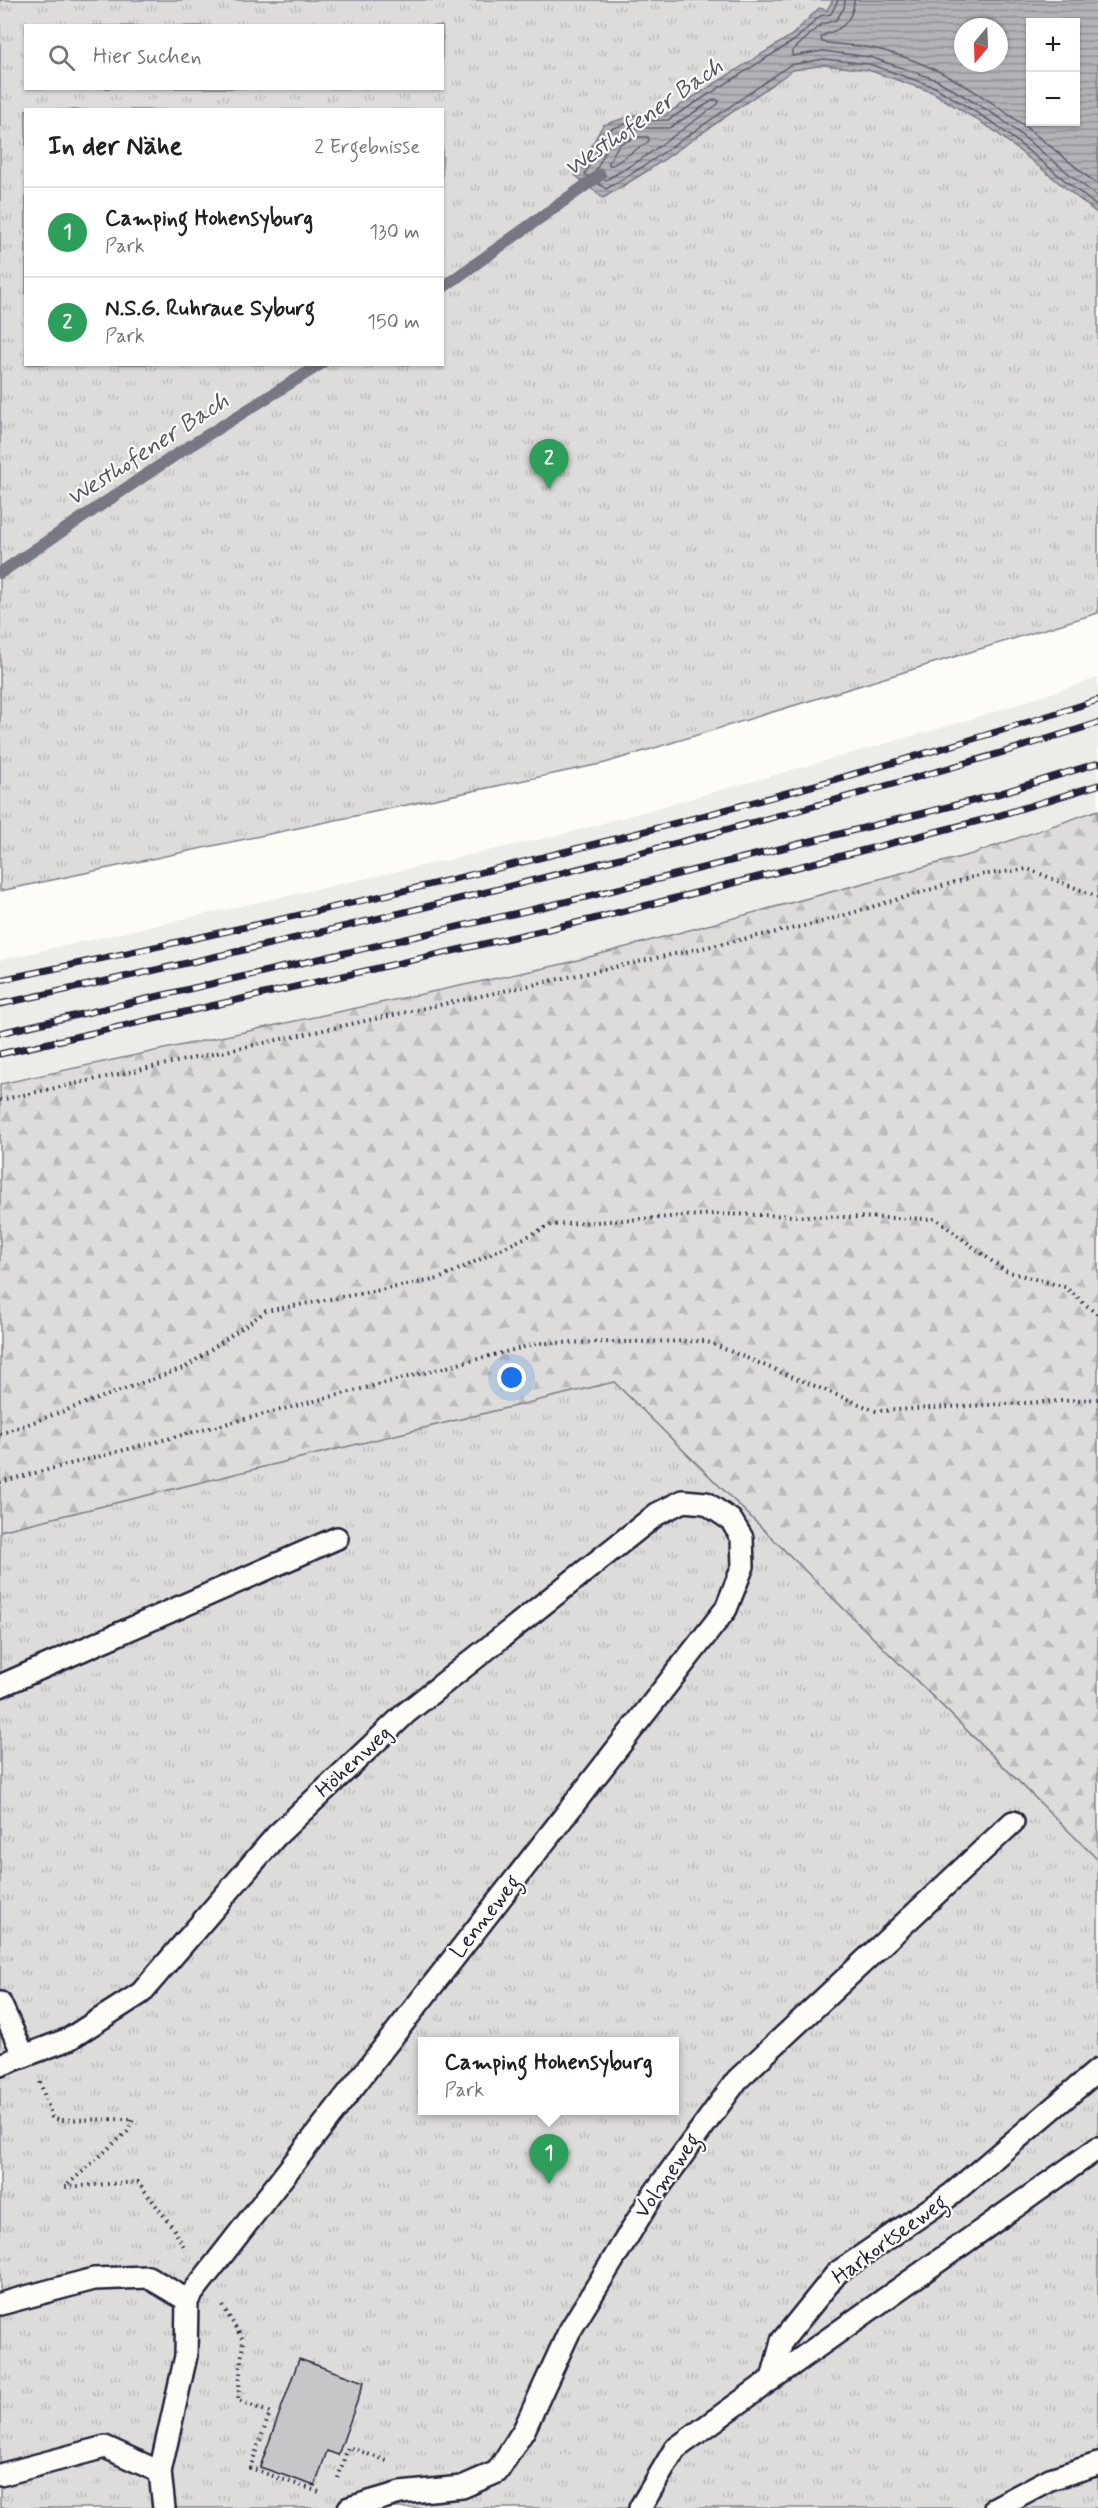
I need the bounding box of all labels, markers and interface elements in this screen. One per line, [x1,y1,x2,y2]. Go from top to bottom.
north arrow [954,18,1008,72]
map controls [1026,18,1080,126]
button: + [1026,18,1080,72]
search box [24,24,444,90]
icon: search [45,41,78,74]
text: Hier suchen [93,43,202,71]
water label: Westhofener Bach [558,52,730,184]
button: − [1026,72,1080,126]
text: In der Nähe [48,130,182,164]
text: 2 Ergebnisse [314,134,420,161]
text: Camping Hohensyburg [105,205,313,233]
text: 1 [63,219,72,246]
text: 130 m [369,219,420,246]
text: Park [105,233,145,260]
text: N.S.G. Ruhraue Syburg [105,295,315,323]
text: 2 [63,309,72,336]
text: 150 m [367,309,420,336]
text: Park [105,323,145,350]
water label: Westhofener Bach [61,386,235,514]
pin: 2 [530,440,568,489]
your location [497,1363,526,1392]
street label: Höhenweg [310,1720,399,1805]
street label: Lenneweg [444,1869,530,1967]
popup [418,2037,679,2115]
text: Camping Hohensyburg [444,2049,653,2077]
text: Park [444,2077,484,2104]
street label: Volmeweg [628,2128,710,2226]
pin: 1 [530,2134,568,2184]
street label: Harkortseeweg [827,2189,955,2294]

